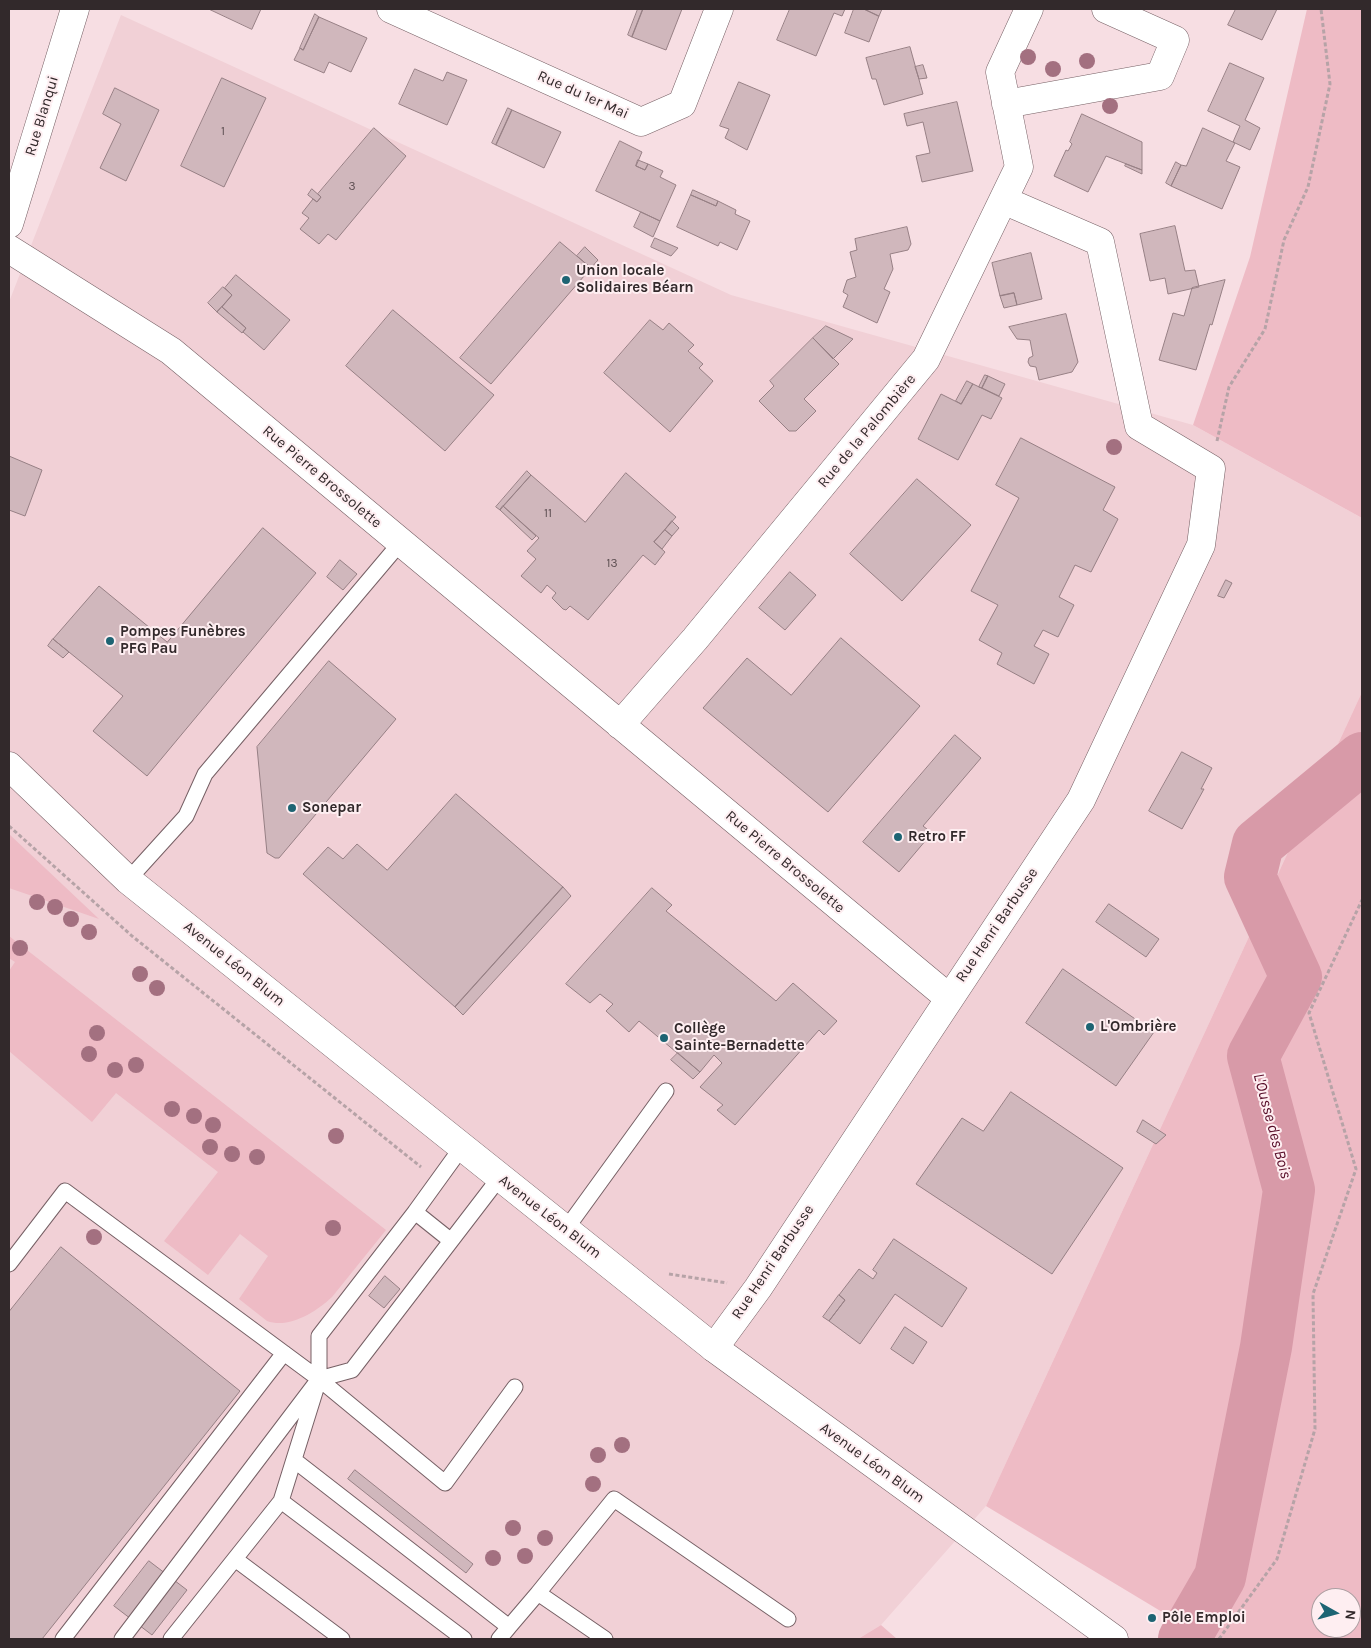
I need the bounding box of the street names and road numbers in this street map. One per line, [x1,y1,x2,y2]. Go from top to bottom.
street label: Rue du 1er Mai [535,67,631,123]
street label: Rue Blanqui [21,74,63,158]
street label: Rue de la Palombière [814,370,920,492]
street label: Rue Pierre Brossolette [259,422,385,532]
street label: Rue Pierre Brossolette [722,807,848,917]
street label: Rue Henri Barbusse [952,864,1042,986]
street label: Avenue Léon Blum [180,918,288,1010]
street label: Avenue Léon Blum [495,1171,605,1263]
street label: Rue Henri Barbusse [728,1201,818,1323]
street label: Avenue Léon Blum [816,1419,928,1507]

